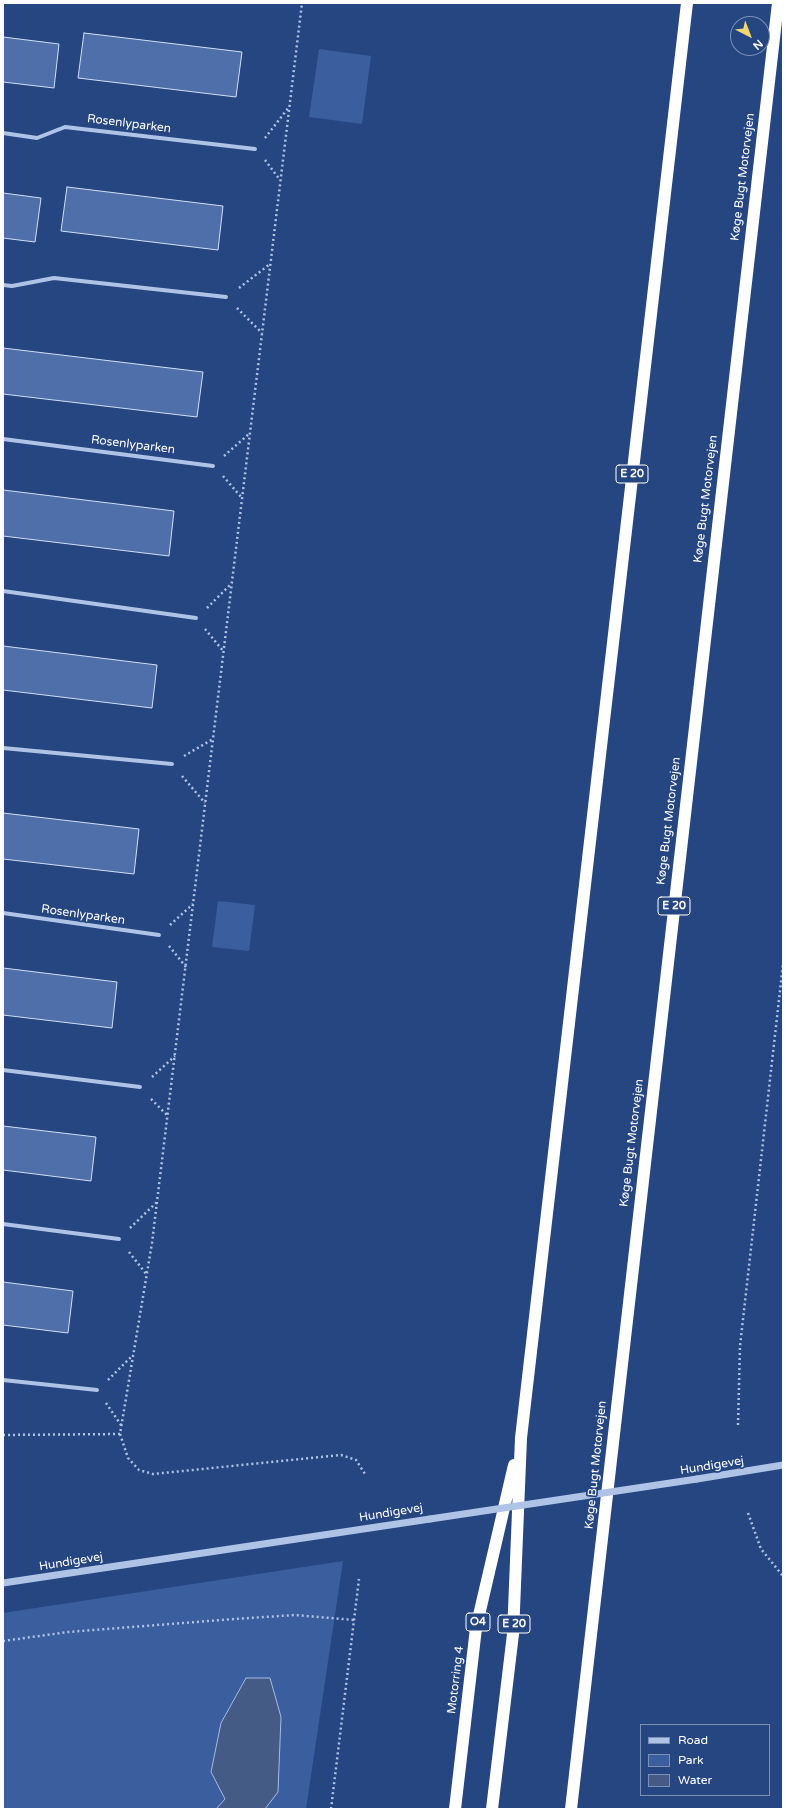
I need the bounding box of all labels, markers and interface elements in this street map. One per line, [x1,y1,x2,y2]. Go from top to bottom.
north arrow [730,16,770,56]
text: N [750,37,765,52]
street label: Rosenlyparken [86,112,172,136]
street label: Køge Bugt Motorvejen [728,112,758,242]
street label: Rosenlyparken [90,433,176,457]
street label: Køge Bugt Motorvejen [691,434,721,564]
road number: E 20 [616,465,648,483]
street label: Køge Bugt Motorvejen [654,756,684,886]
road number: E 20 [658,897,690,915]
street label: Rosenlyparken [40,902,126,928]
street label: Køge Bugt Motorvejen [617,1078,647,1208]
street label: Køge Bugt Motorvejen [582,1400,610,1530]
street label: Hundigevej [679,1454,745,1478]
street label: Hundigevej [358,1501,424,1525]
street label: Hundigevej [38,1550,104,1574]
road number: O4 [466,1613,490,1631]
road number: E 20 [498,1615,530,1633]
street label: Motorring 4 [445,1645,467,1715]
legend [640,1724,770,1796]
text: Road [678,1733,708,1747]
text: Park [678,1753,704,1767]
text: Water [678,1773,712,1787]

